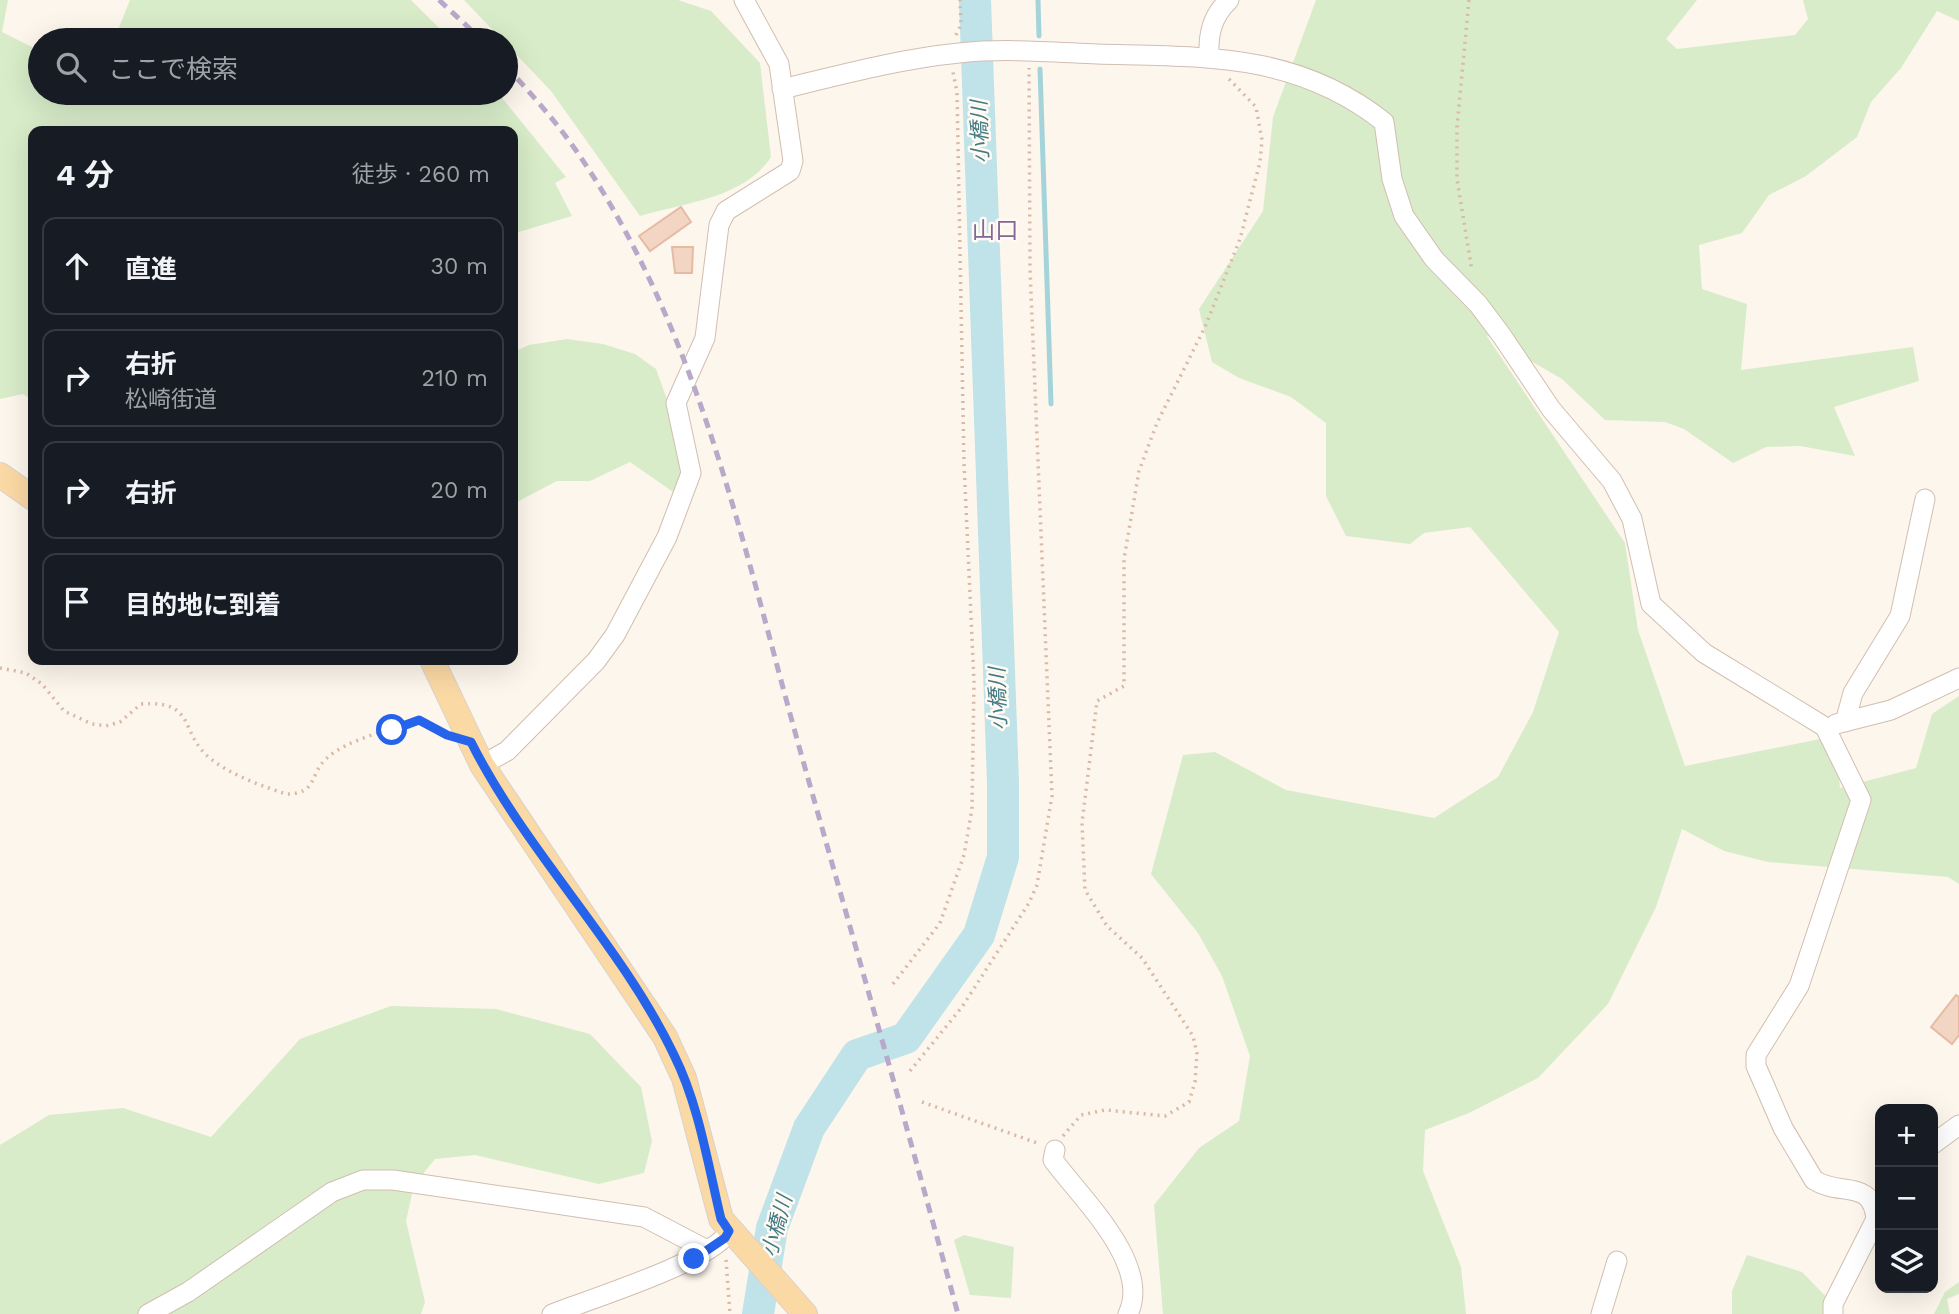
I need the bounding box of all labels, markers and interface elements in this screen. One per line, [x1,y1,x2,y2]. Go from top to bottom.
search box [28,28,518,105]
icon: search [52,48,90,86]
text: ここで検索 [108,54,238,84]
water label: 小橋川 [966,98,993,164]
text: 4 分 [56,157,114,192]
text: 徒歩 · 260 m [352,161,490,188]
district label: 山口 [972,217,1018,244]
icon: ahead [58,247,96,285]
text: 30 m [431,253,488,280]
text: 直進 [125,254,177,284]
text: 右折 [125,349,177,379]
icon: right [58,359,96,397]
text: 210 m [422,365,488,392]
text: 松崎街道 [125,386,217,413]
icon: right [58,471,96,509]
text: 20 m [431,477,488,504]
text: 右折 [125,478,177,508]
icon: arrive [58,583,96,621]
text: 目的地に到着 [125,590,281,620]
water label: 小橋川 [984,665,1011,731]
route start [376,714,407,745]
map controls [1875,1104,1938,1293]
button: + [1875,1104,1938,1167]
button: − [1875,1167,1938,1230]
water label: 小橋川 [756,1190,797,1260]
button: layers [1875,1230,1938,1293]
route end [678,1243,709,1274]

